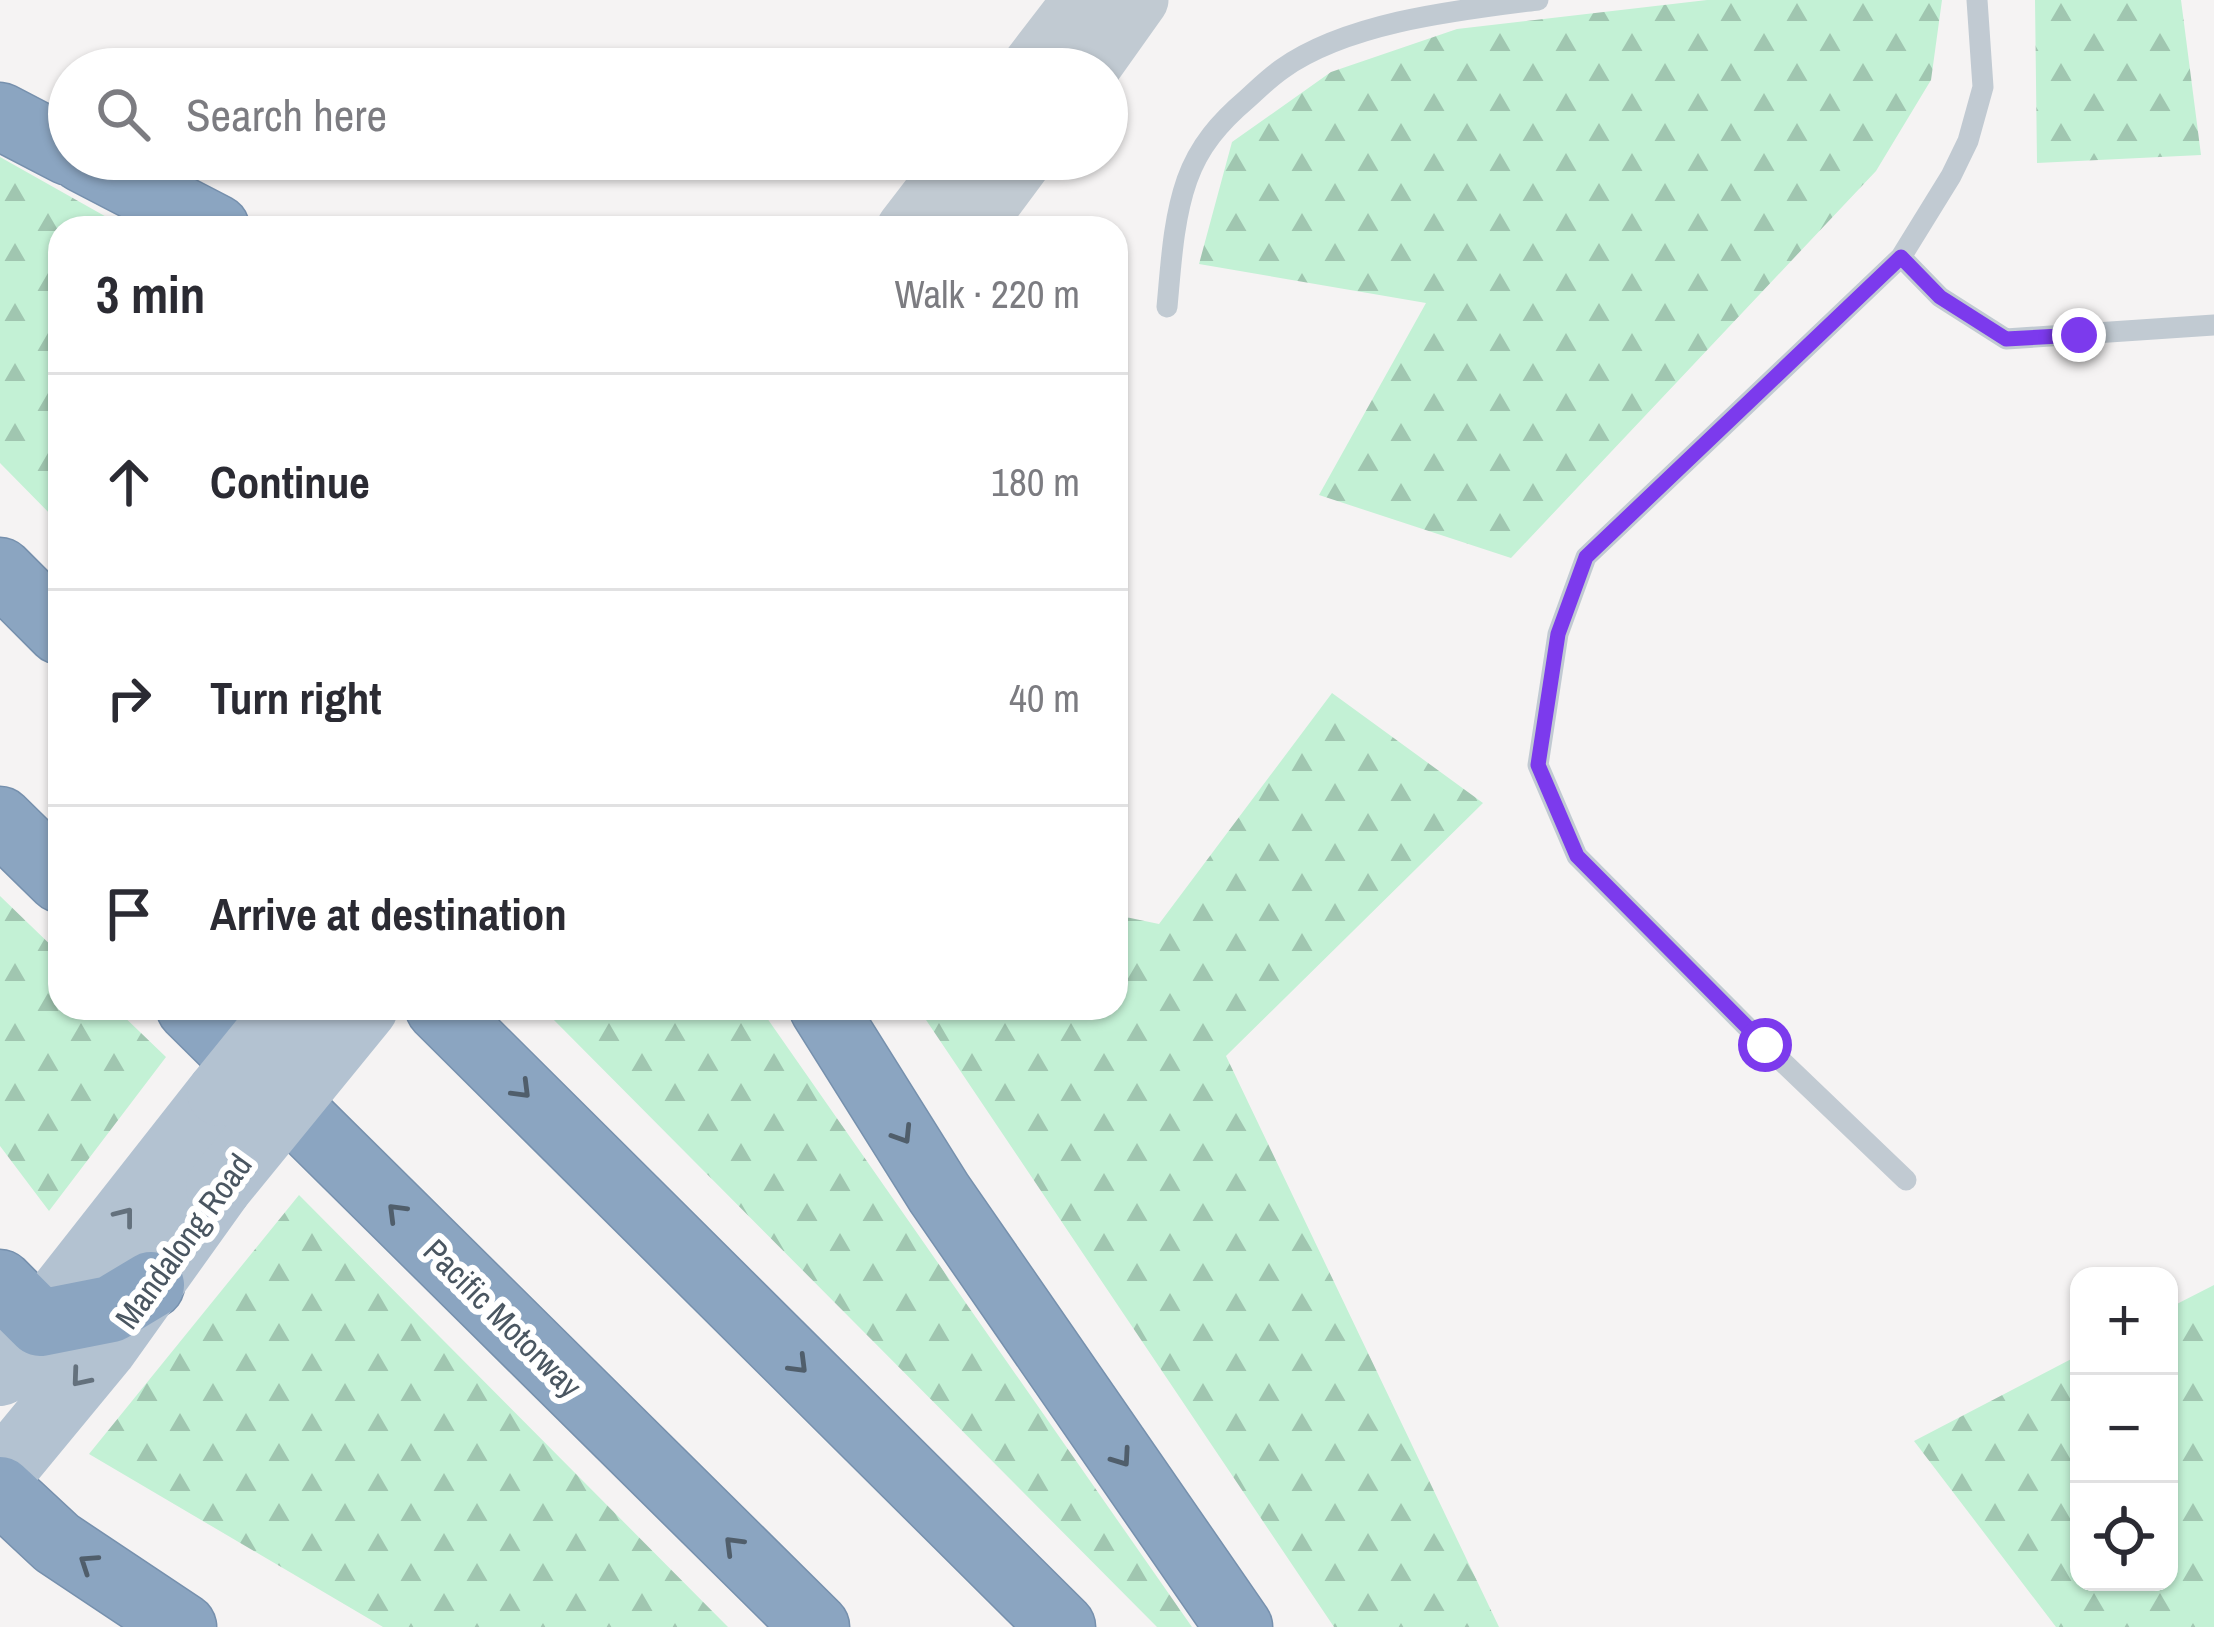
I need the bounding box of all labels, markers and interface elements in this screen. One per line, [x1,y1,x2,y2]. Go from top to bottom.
search box [48,48,1128,180]
icon: search [90,81,156,147]
text: Search here [186,84,387,145]
text: 3 min [96,260,205,329]
text: Walk · 220 m [895,268,1080,320]
route end [2052,308,2106,362]
icon: ahead [96,449,162,515]
text: Continue [210,451,370,512]
text: 180 m [991,456,1080,508]
icon: right [96,665,162,731]
text: Turn right [210,667,382,728]
text: 40 m [1009,672,1080,724]
icon: arrive [96,881,162,947]
text: Arrive at destination [210,883,567,944]
route start [1738,1018,1792,1072]
one-way arrow [508,1076,530,1098]
one-way arrow [888,1122,910,1144]
street label: Mandalong Road [105,1145,261,1337]
one-way arrow [388,1204,410,1226]
one-way arrow [110,1208,132,1230]
street label: Pacific Motorway [414,1229,592,1407]
map controls [2070,1267,2178,1591]
button: + [2070,1267,2178,1375]
one-way arrow [785,1351,807,1373]
one-way arrow [73,1364,94,1386]
button: − [2070,1375,2178,1483]
one-way arrow [1108,1444,1130,1466]
button: locate [2070,1483,2178,1591]
one-way arrow [725,1537,747,1559]
one-way arrow [79,1555,101,1577]

